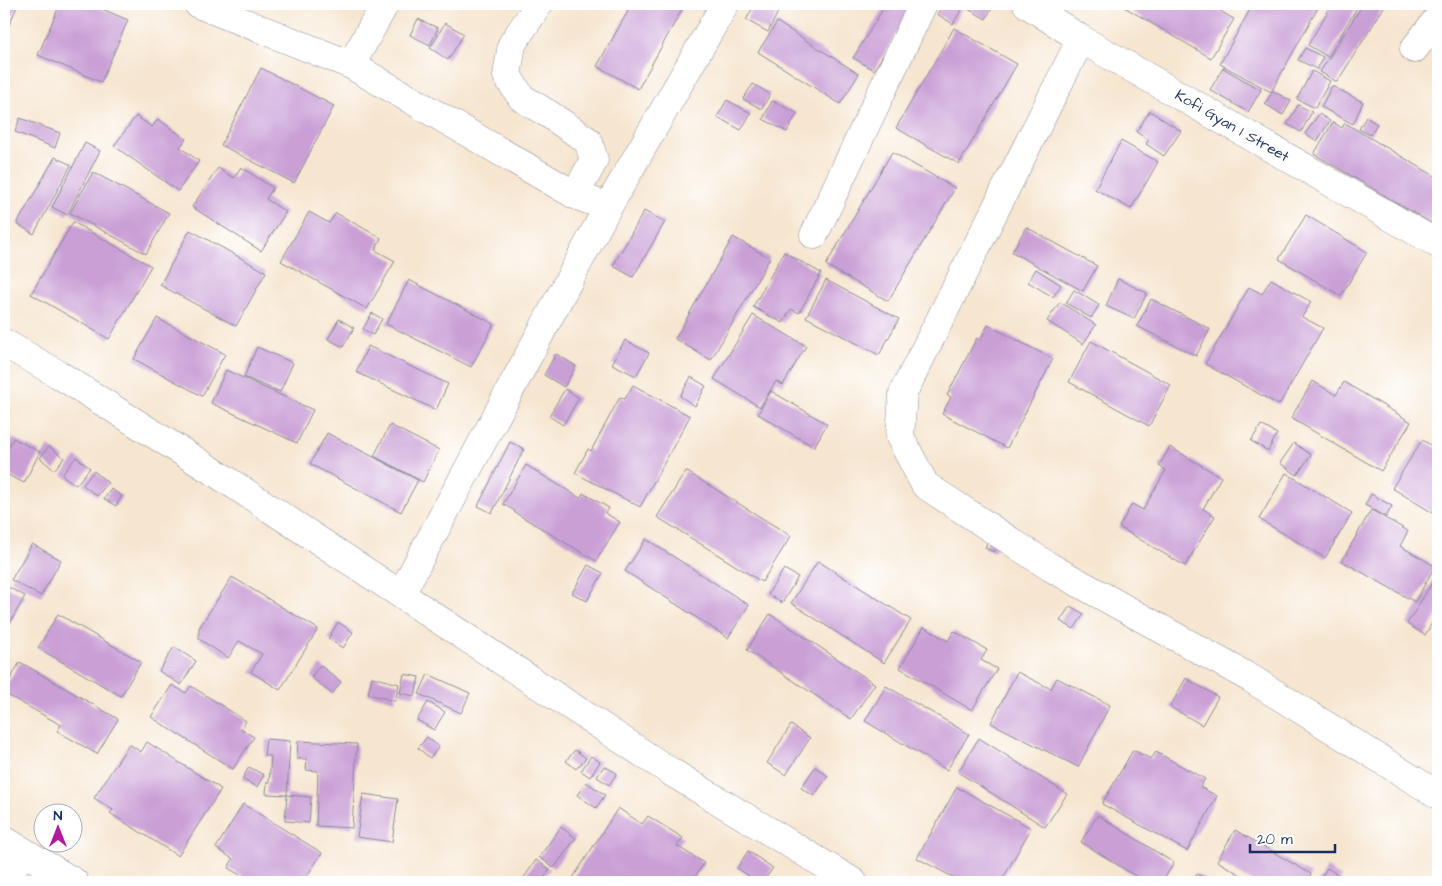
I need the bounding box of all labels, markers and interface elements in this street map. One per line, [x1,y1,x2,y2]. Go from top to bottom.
street label: Kofi Gyan 1 Street [1171,85,1293,168]
north arrow [32,804,82,854]
text: N [54,806,63,826]
scale bar [1250,821,1334,853]
text: 20 m [1257,829,1293,850]

